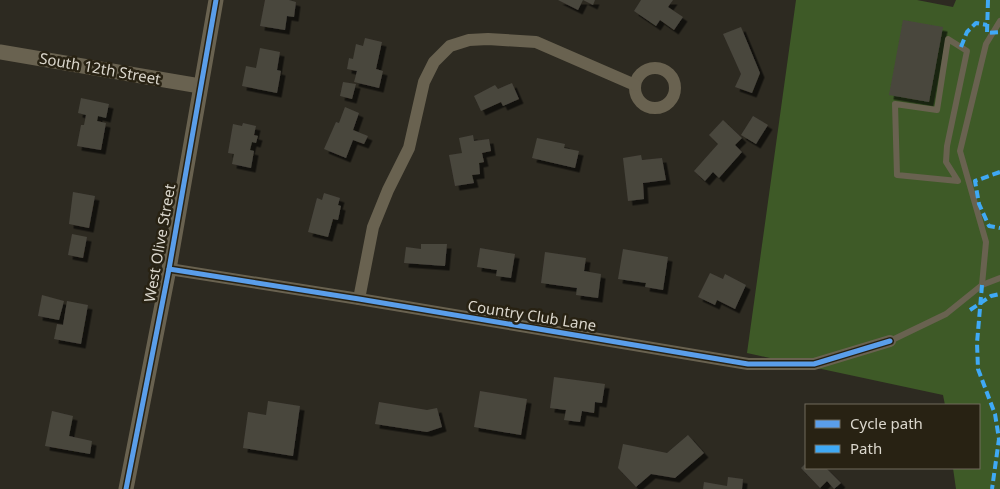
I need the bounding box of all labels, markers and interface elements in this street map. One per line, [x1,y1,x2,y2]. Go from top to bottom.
street label: South 12th Street [38,48,163,89]
street label: West Olive Street [139,181,179,304]
street label: Country Club Lane [466,295,598,335]
legend [805,404,980,469]
text: Cycle path [850,413,923,433]
text: Path [850,438,882,458]

